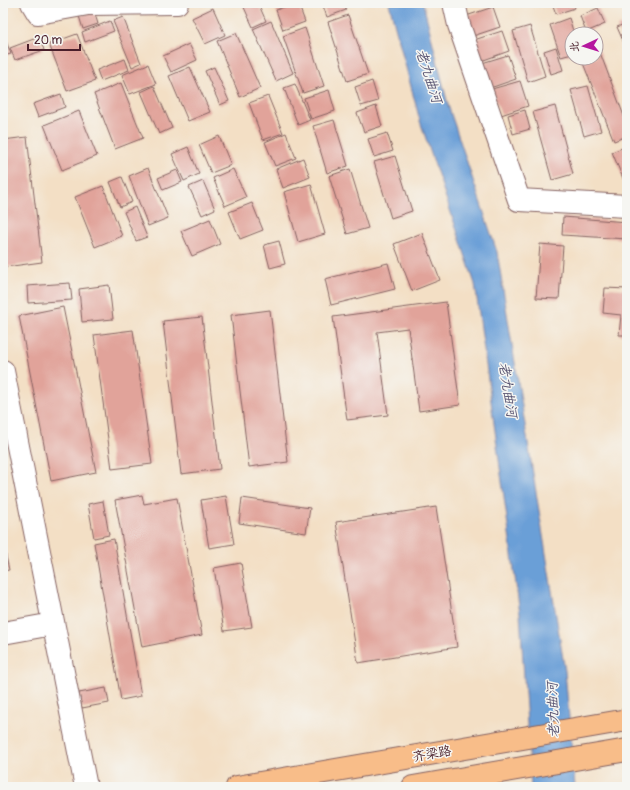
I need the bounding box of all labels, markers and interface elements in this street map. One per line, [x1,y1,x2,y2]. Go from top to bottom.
scale bar [28,26,80,52]
north arrow [564,26,604,66]
text: 20 m [34,33,63,48]
text: 北 [568,41,581,53]
water label: 老九曲河 [412,47,446,107]
water label: 老九曲河 [495,361,521,421]
water label: 老九曲河 [543,680,562,738]
street label: 齐梁路 [411,743,453,765]

